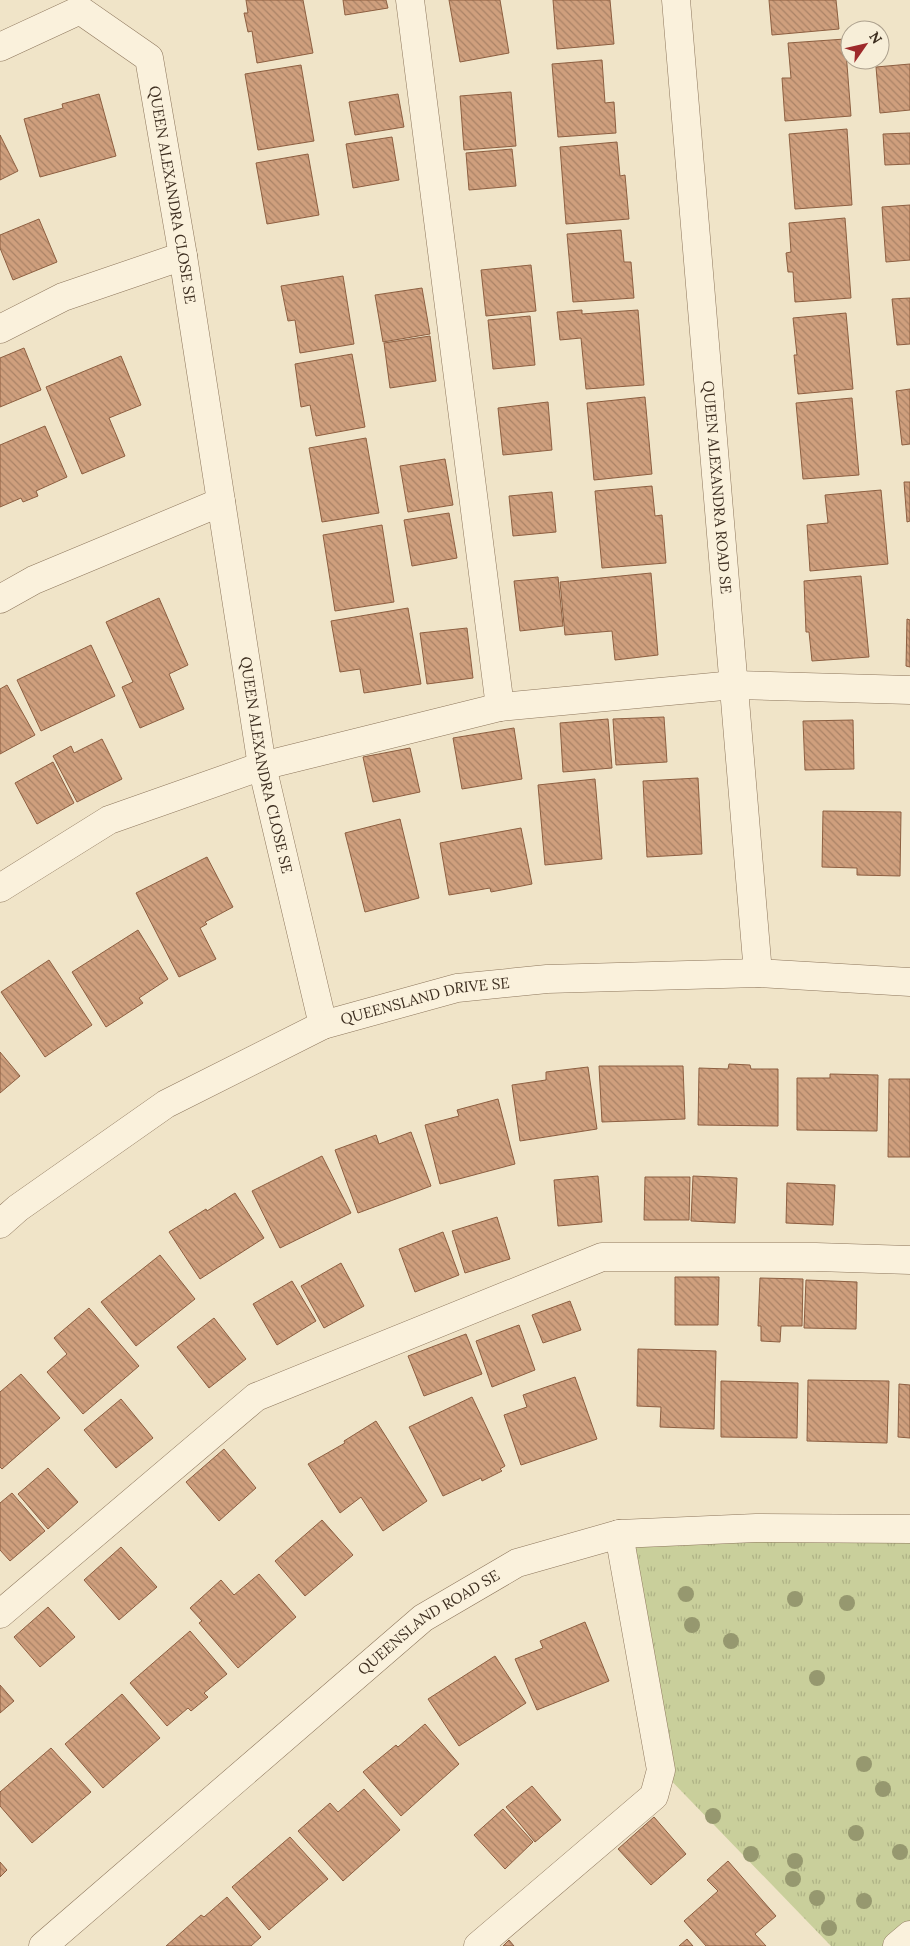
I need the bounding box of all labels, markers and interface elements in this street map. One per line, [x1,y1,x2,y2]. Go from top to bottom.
north arrow [840,20,890,70]
text: N [865,28,886,47]
street label: QUEEN ALEXANDRA CLOSE SE [145,84,200,305]
street label: QUEEN ALEXANDRA ROAD SE [699,380,736,595]
street label: QUEEN ALEXANDRA CLOSE SE [236,655,297,875]
street label: QUEENSLAND DRIVE SE [338,973,510,1029]
street label: QUEENSLAND ROAD SE [354,1565,503,1679]

